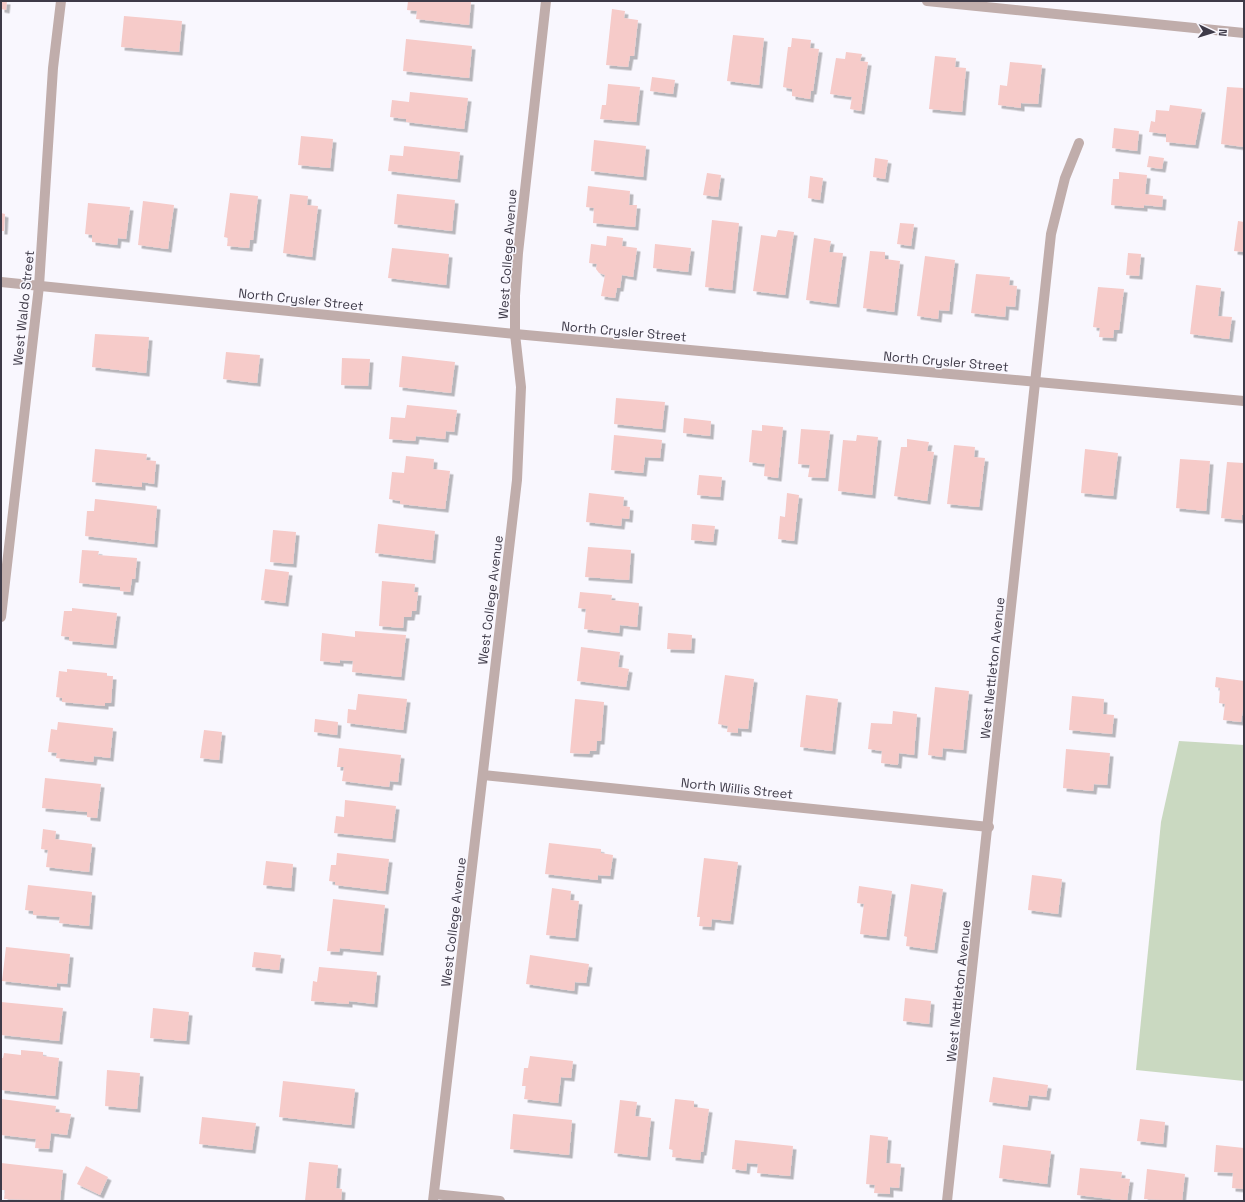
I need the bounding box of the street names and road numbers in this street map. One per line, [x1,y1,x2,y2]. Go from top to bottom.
street label: West College Avenue [494,188,521,320]
street label: West Waldo Street [9,249,38,367]
street label: North Crysler Street [238,284,364,315]
street label: North Crysler Street [561,318,687,345]
street label: North Crysler Street [883,348,1009,375]
street label: West College Avenue [474,534,507,666]
street label: West Nettleton Avenue [977,596,1008,740]
street label: North Willis Street [680,774,794,803]
street label: West College Avenue [437,856,470,988]
street label: West Nettleton Avenue [943,919,974,1063]

